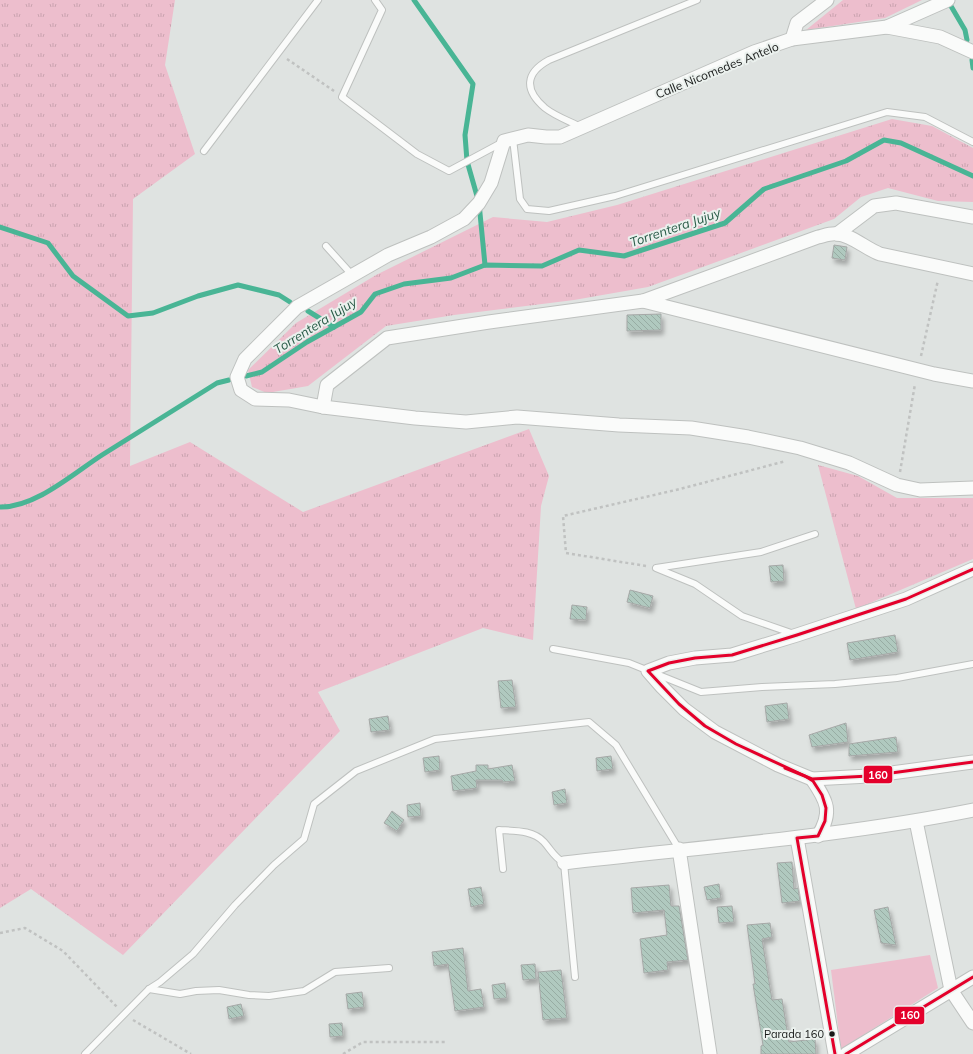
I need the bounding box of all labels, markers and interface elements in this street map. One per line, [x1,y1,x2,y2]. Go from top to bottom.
street label: Calle Nicomedes Antelo [653,38,781,102]
water label: Torrentera Jujuy [627,204,724,250]
water label: Torrentera Jujuy [270,292,360,357]
line badge: 160 [863,765,893,784]
text: 160 [868,768,888,782]
line badge: 160 [894,1006,925,1025]
text: 160 [900,1008,920,1022]
place label: Parada 160 [764,1027,824,1041]
marker: Parada 160 [827,1029,837,1039]

